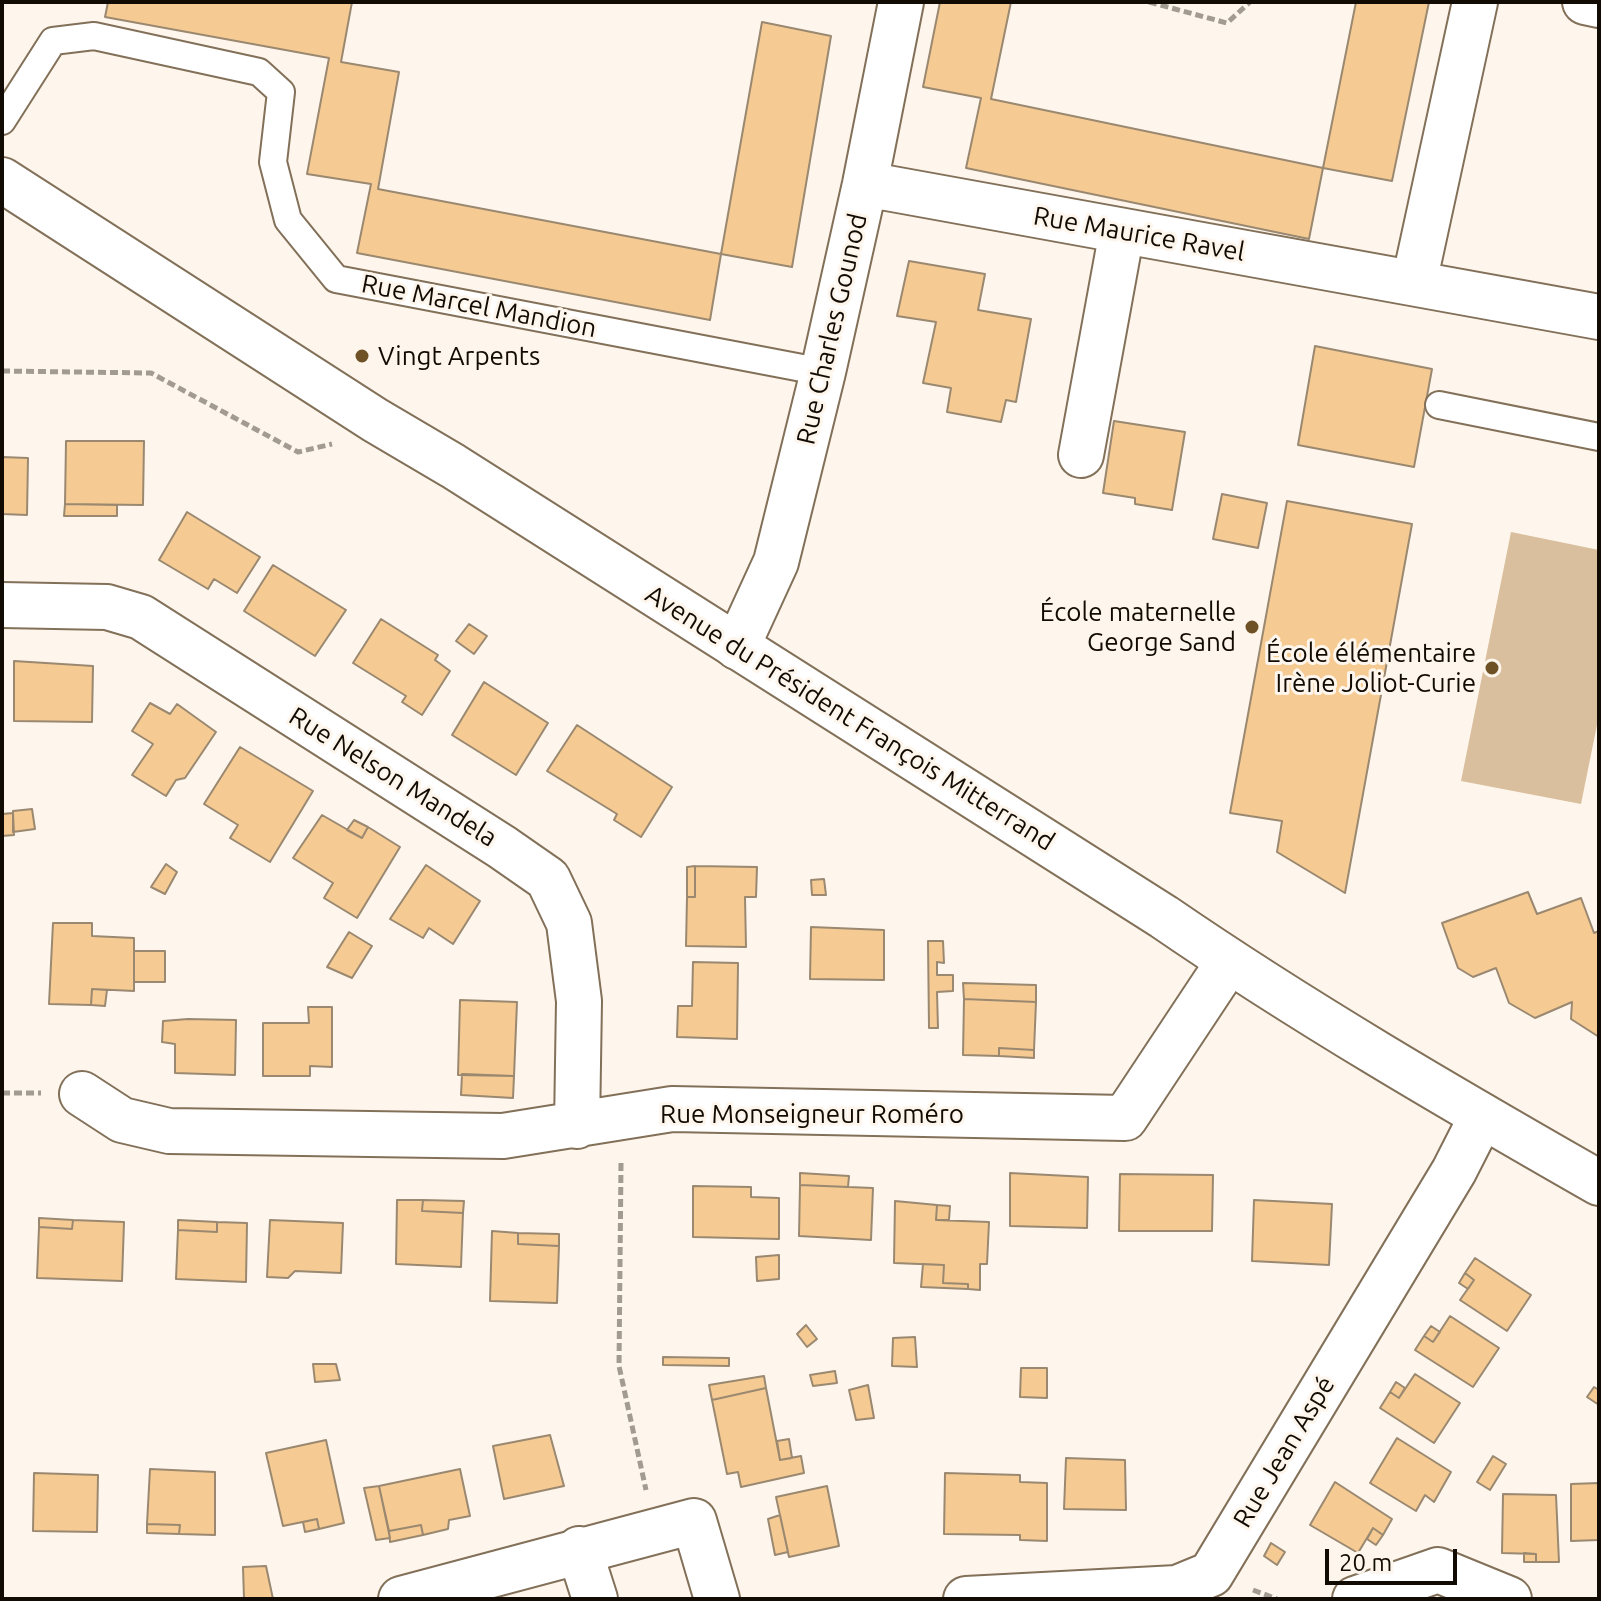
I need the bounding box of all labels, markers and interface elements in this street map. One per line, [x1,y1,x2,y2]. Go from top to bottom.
street label: Rue Maurice Ravel [1031,200,1247,268]
street label: Rue Charles Gounod [790,210,874,448]
street label: Rue Marcel Mandion [359,268,599,344]
place label: Vingt Arpents [378,340,540,372]
marker: Vingt Arpents [353,347,371,365]
street label: Avenue du Président François Mitterrand [640,579,1060,857]
place label: École maternelle George Sand [1040,596,1236,658]
marker: École maternelle George Sand [1243,618,1261,636]
place label: École élémentaire Irène Joliot-Curie [1266,637,1476,698]
marker: École élémentaire Irène Joliot-Curie [1483,659,1501,677]
street label: Rue Nelson Mandela [283,700,503,854]
street label: Rue Monseigneur Roméro [660,1098,964,1130]
street label: Rue Jean Aspé [1227,1371,1341,1533]
scale bar [1329,1533,1461,1583]
text: 20 m [1339,1549,1392,1576]

